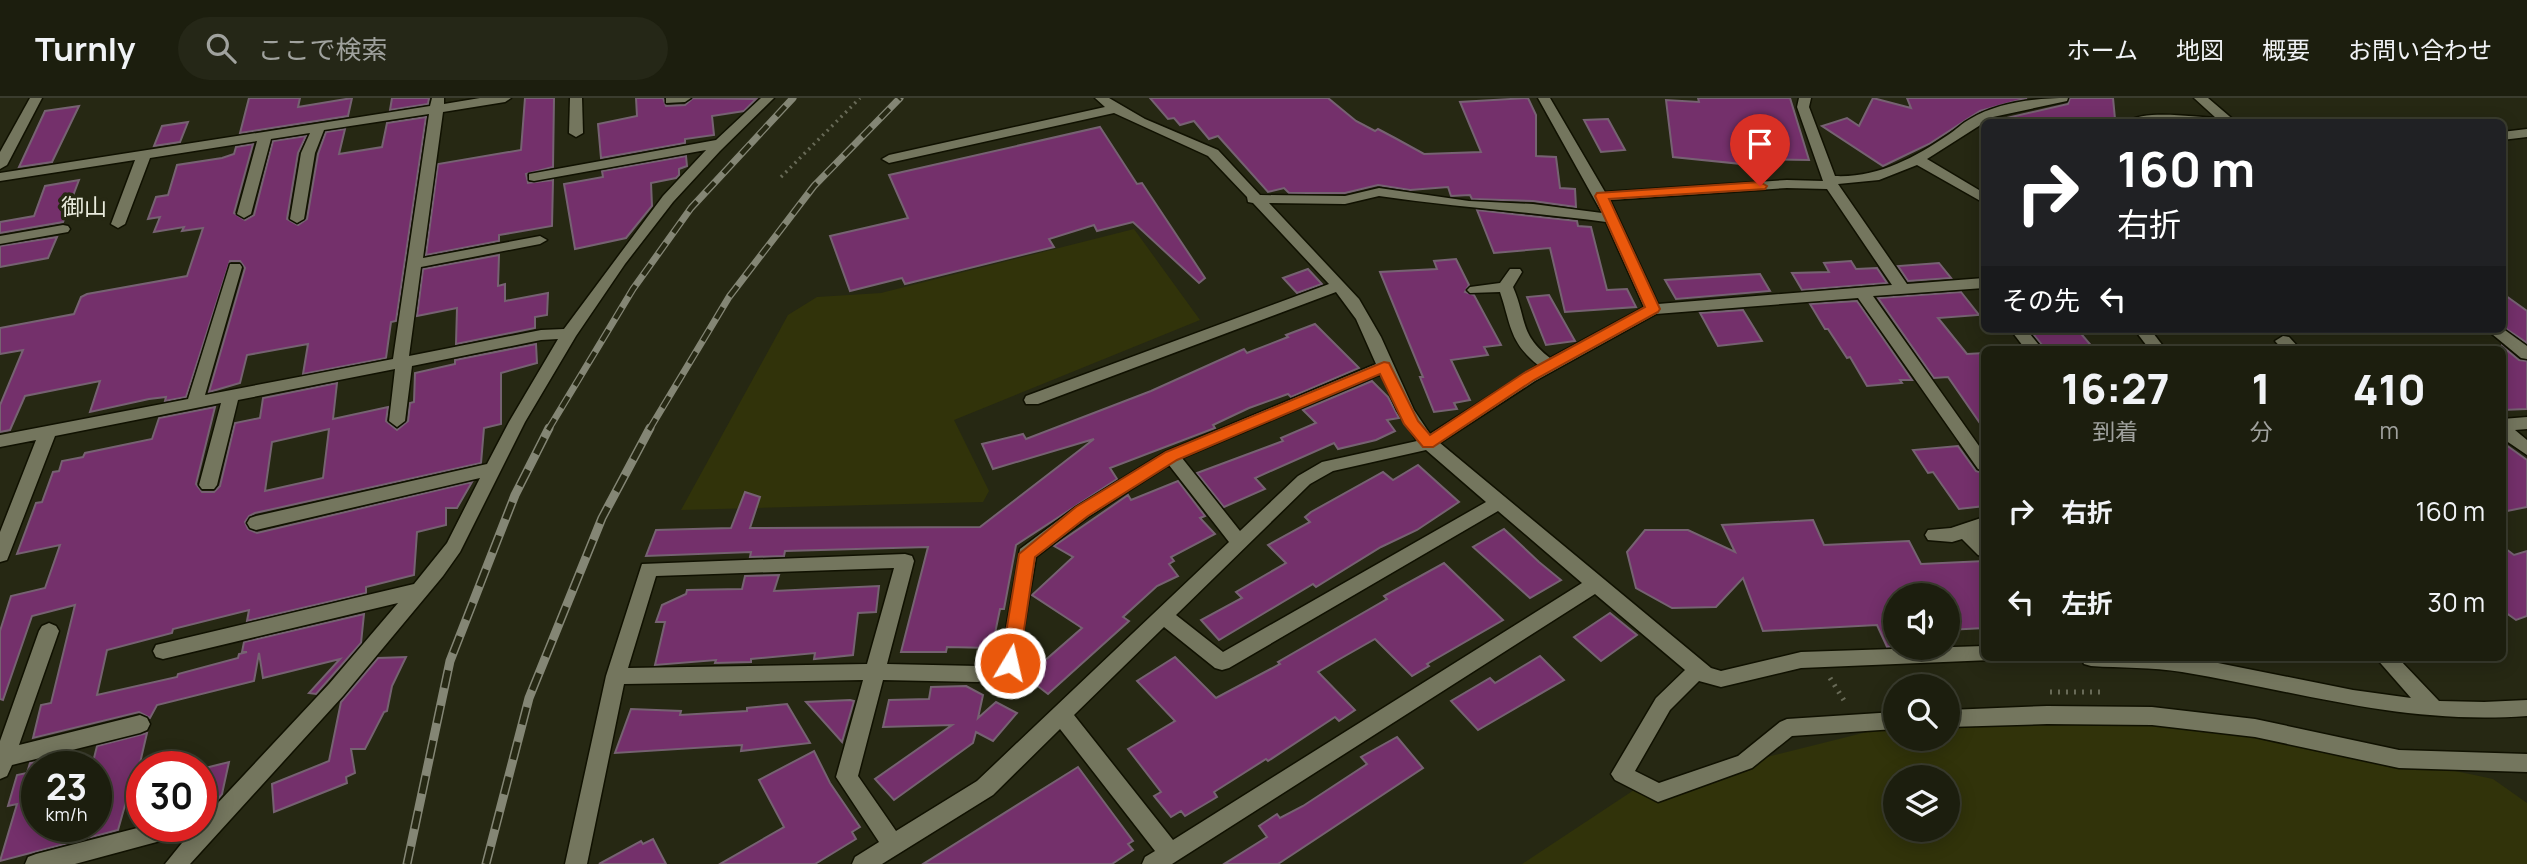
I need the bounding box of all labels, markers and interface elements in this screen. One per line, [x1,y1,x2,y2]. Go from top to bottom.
search box [178,17,668,80]
text: Turnly [35,26,136,71]
icon: search [202,29,240,67]
text: ここで検索 [258,31,388,67]
text: ホーム [2067,33,2138,66]
text: 地図 [2176,33,2224,66]
text: 概要 [2262,33,2310,66]
text: お問い合わせ [2348,33,2492,66]
pin [1730,114,1790,186]
icon: arrive [1741,125,1779,163]
text: 160 m [2117,135,2255,202]
icon: right [2002,147,2093,238]
district label: 御山 [61,190,107,222]
text: 右折 [2117,202,2181,246]
icon: left [2094,280,2132,318]
text: その先 [2002,282,2080,318]
text: 16:27 [2061,359,2170,417]
text: 1 [2252,359,2271,417]
text: 410 [2353,360,2426,418]
text: m [2380,414,2399,446]
text: 到着 [2092,415,2138,447]
text: 分 [2250,415,2273,447]
icon: right [2002,492,2040,530]
text: 160 m [2416,493,2485,529]
text: 右折 [2061,494,2113,530]
map controls [1883,583,1960,842]
button: sound [1883,583,1960,660]
icon: left [2002,583,2040,621]
text: 30 m [2428,584,2485,620]
text: 左折 [2061,585,2113,621]
position arrow [973,626,1047,700]
button: search [1883,674,1960,751]
speed limit sign: 30 [126,751,217,842]
text: 23 [46,763,87,811]
button: layers [1883,765,1960,842]
text: km/h [46,802,87,826]

